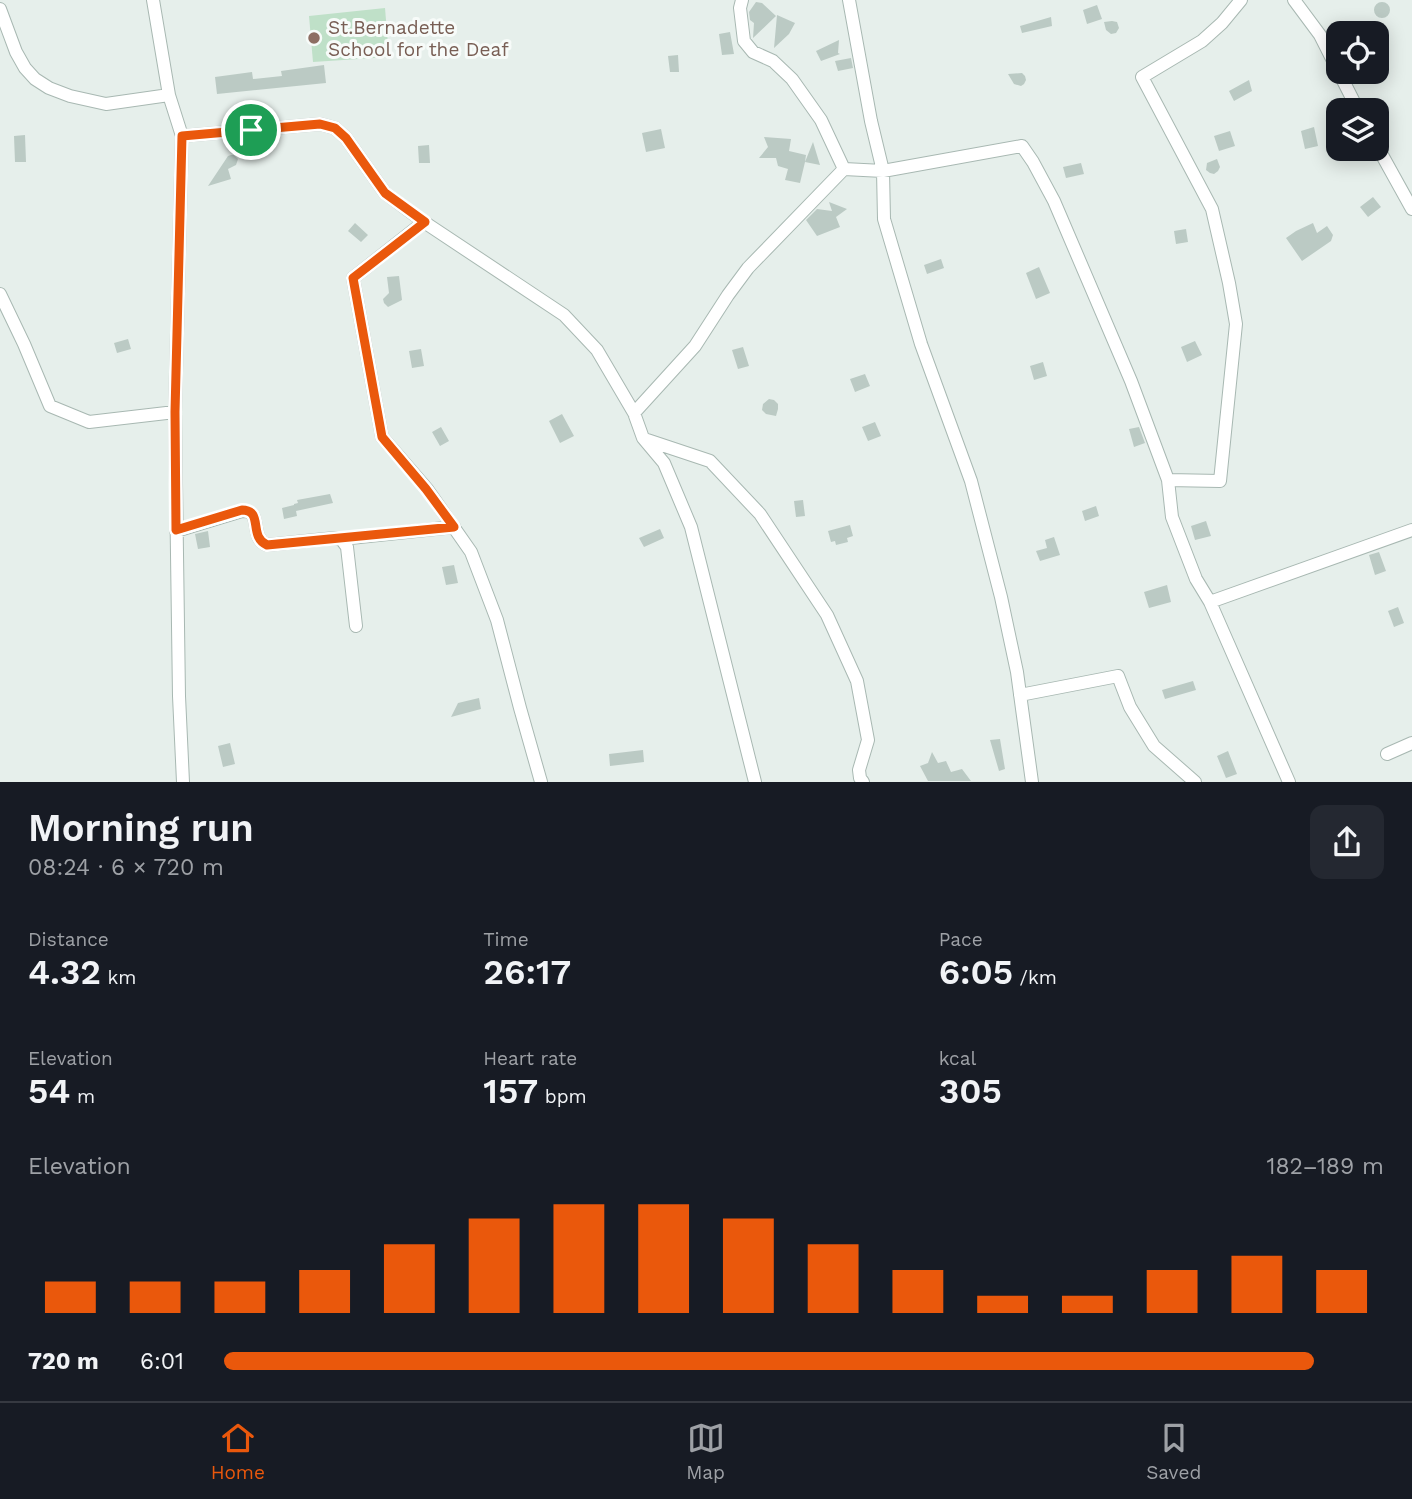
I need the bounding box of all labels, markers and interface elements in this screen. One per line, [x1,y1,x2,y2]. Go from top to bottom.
place label: St.Bernadette School for the Deaf [328,16,509,61]
map controls [1326,21,1389,161]
button: locate [1326,21,1389,84]
marker: St.Bernadette School for the Deaf [306,30,322,46]
button: layers [1326,98,1389,161]
pin [221,100,281,160]
icon: arrive [232,111,270,149]
button: share [1310,805,1384,879]
text: Morning run [28,806,254,850]
text: 08:24 · 6 × 720 m [28,854,224,881]
text: Distance [28,928,109,951]
text: Time [483,928,529,951]
text: Pace [939,928,983,951]
text: 4.32 [28,951,101,993]
text: 26:17 [483,951,571,993]
text: 6:05 [939,951,1013,993]
text: km [101,966,136,989]
text: /km [1013,966,1057,989]
text: Elevation [28,1047,113,1070]
text: Heart rate [483,1047,577,1070]
text: kcal [939,1047,976,1070]
text: 54 [28,1070,71,1112]
text: 157 [483,1070,538,1112]
text: 305 [939,1070,1002,1112]
text: m [71,1085,95,1108]
text: bpm [538,1085,587,1108]
text: Elevation [28,1153,131,1180]
text: 182–189 m [1266,1153,1384,1180]
text: 720 m [28,1348,99,1375]
text: 6:01 [140,1348,184,1375]
tab: Home [211,1419,265,1484]
tab: Map [686,1419,725,1484]
tab: Saved [1146,1419,1201,1484]

